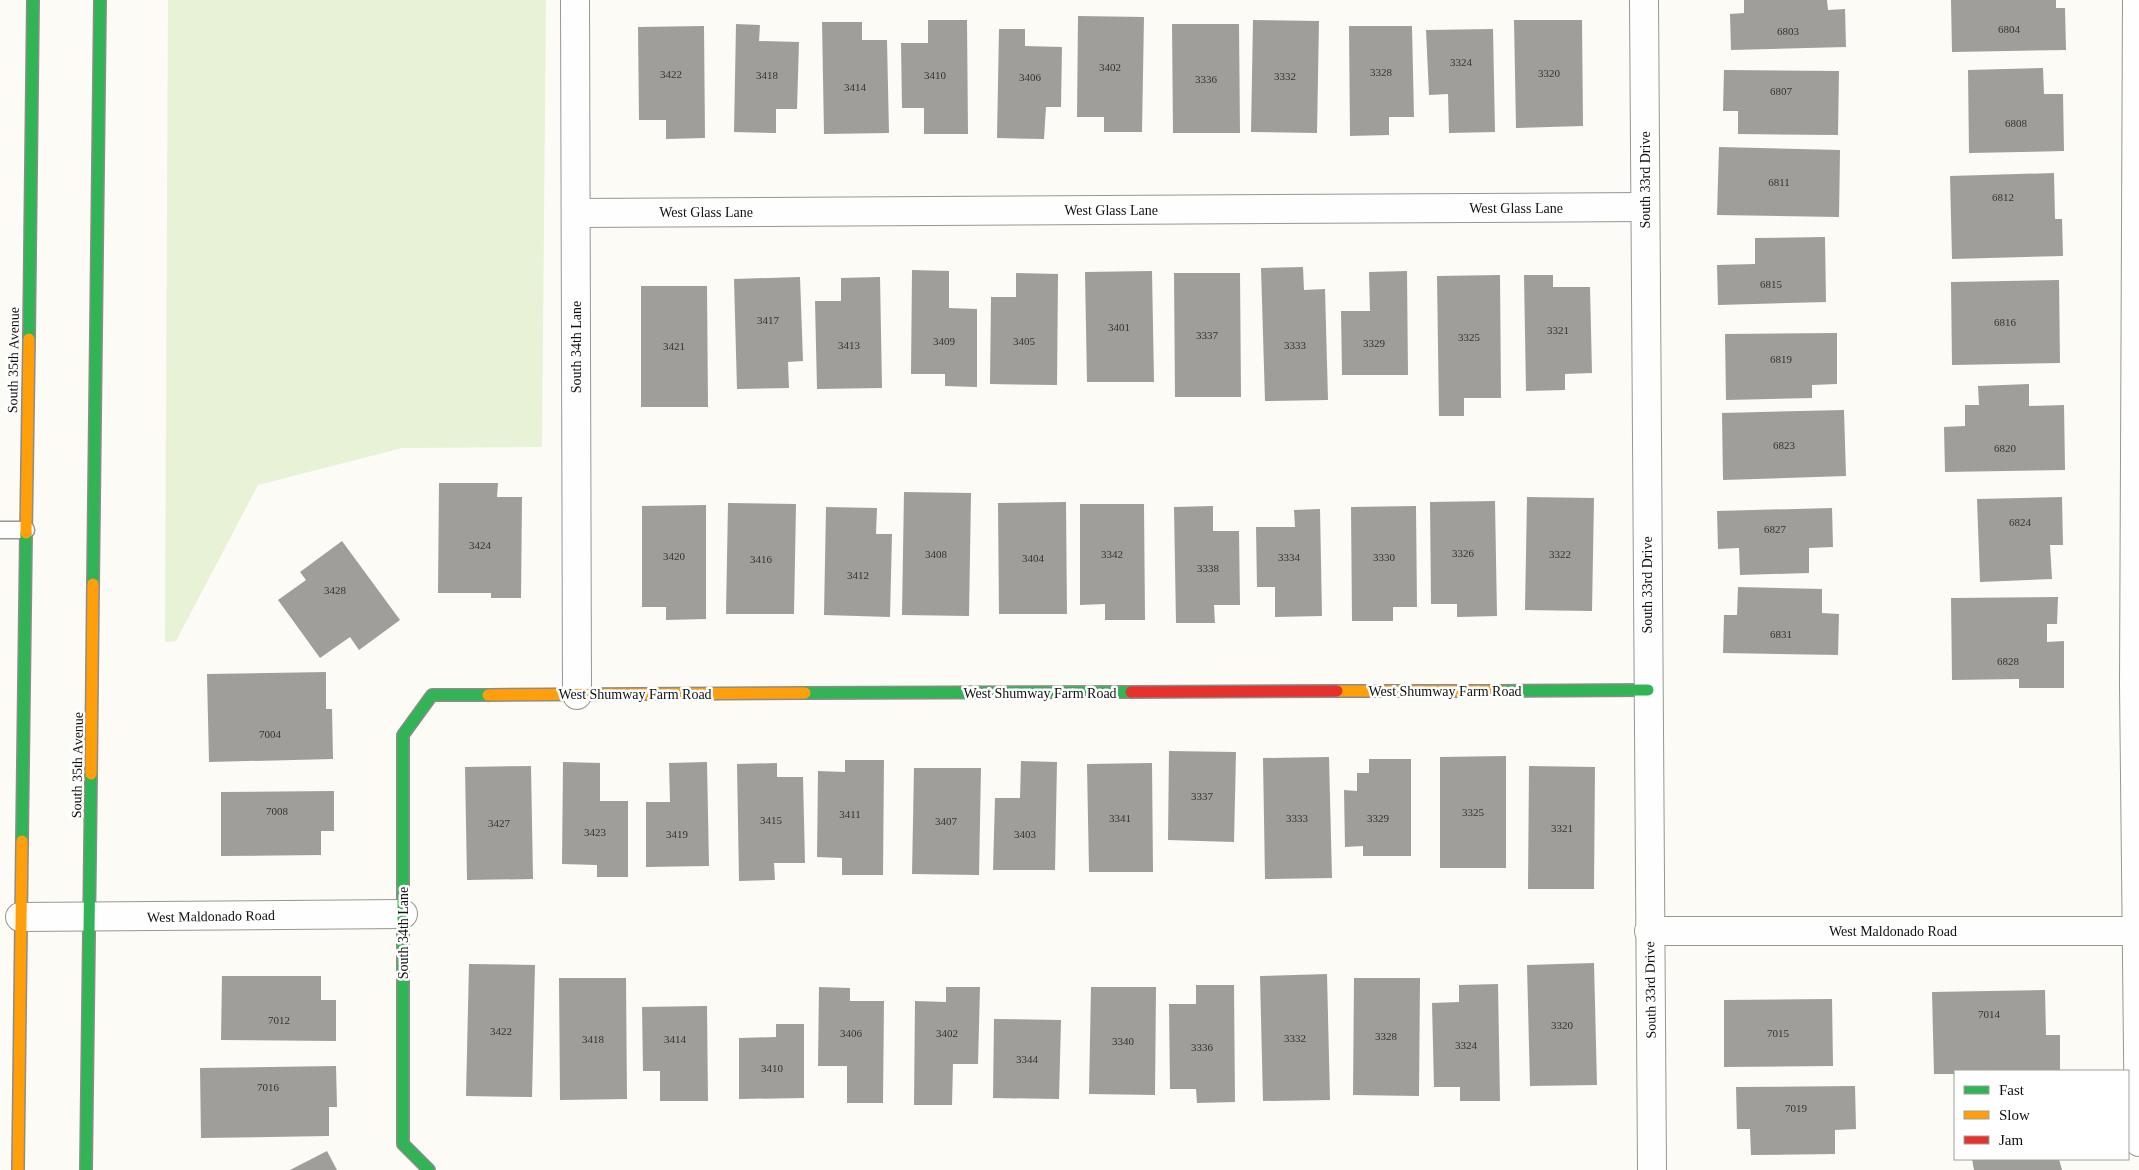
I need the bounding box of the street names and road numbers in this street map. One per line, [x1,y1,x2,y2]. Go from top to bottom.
street label: South 33rd Drive [1638,131,1653,229]
street label: West Glass Lane [1469,201,1563,216]
street label: West Glass Lane [1064,203,1158,218]
street label: West Glass Lane [659,205,753,220]
street label: South 34th Lane [569,301,584,393]
street label: South 35th Avenue [5,307,22,413]
street label: South 33rd Drive [1640,536,1655,634]
street label: West Shumway Farm Road [1368,684,1522,699]
street label: West Shumway Farm Road [963,686,1117,701]
street label: West Shumway Farm Road [558,687,712,702]
street label: South 35th Avenue [69,712,86,818]
street label: South 34th Lane [396,887,411,979]
street label: West Maldonado Road [147,908,275,925]
street label: West Maldonado Road [1829,924,1957,939]
street label: South 33rd Drive [1642,941,1659,1039]

